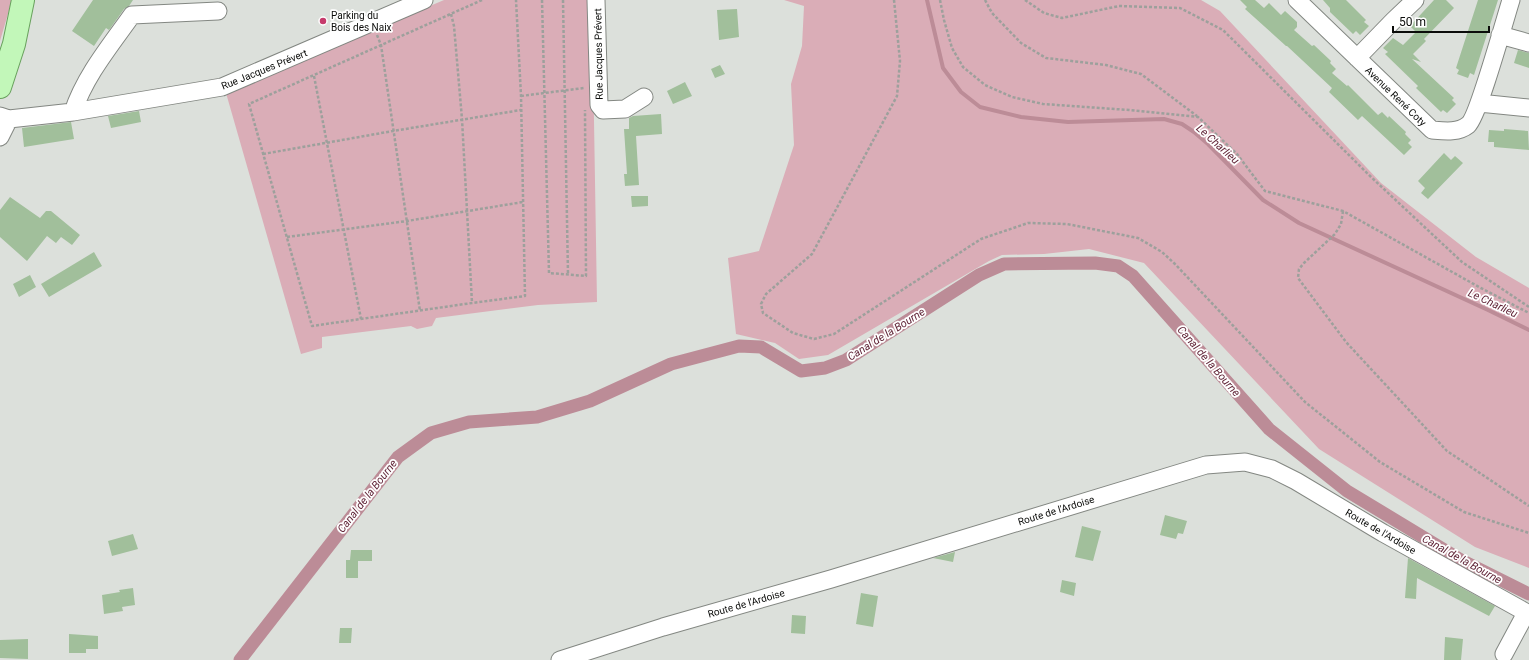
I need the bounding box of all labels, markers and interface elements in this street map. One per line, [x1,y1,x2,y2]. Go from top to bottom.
street label: Rue Jacques Prévert [592,8,605,100]
scale bar [1393,8,1489,34]
place label: Parking du Bois des Naix [331,10,392,33]
text: 50 m [1399,15,1426,29]
marker: Parking du Bois des Naix [318,16,328,26]
street label: Rue Jacques Prévert [220,47,309,92]
street label: Avenue René Coty [1363,65,1428,128]
water label: Le Charlieu [1194,122,1242,167]
water label: Le Charlieu [1466,286,1520,321]
water label: Canal de la Bourne [845,305,928,364]
water label: Canal de la Bourne [1175,323,1243,399]
water label: Canal de la Bourne [335,457,400,535]
street label: Route de l'Ardoise [1017,494,1096,527]
street label: Route de l'Ardoise [1344,507,1418,556]
water label: Canal de la Bourne [1420,532,1504,587]
street label: Route de l'Ardoise [706,587,786,620]

